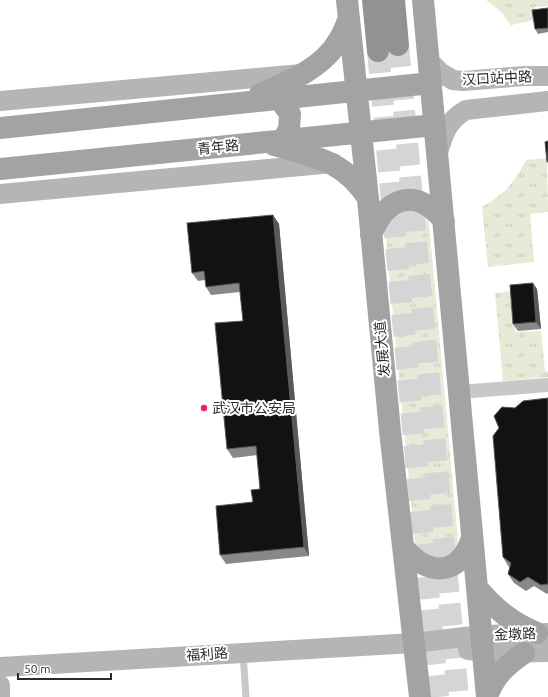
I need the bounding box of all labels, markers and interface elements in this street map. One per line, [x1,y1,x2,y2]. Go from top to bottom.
street label: 汉口站中路 [462,68,532,88]
street label: 青年路 [196,137,240,157]
street label: 发展大道 [372,320,392,378]
place label: 武汉市公安局 [212,400,296,416]
marker: 武汉市公安局 [199,403,209,413]
street label: 金墩路 [494,625,536,643]
street label: 福利路 [185,645,229,663]
scale bar [18,655,111,681]
text: 50 m [24,662,51,675]

